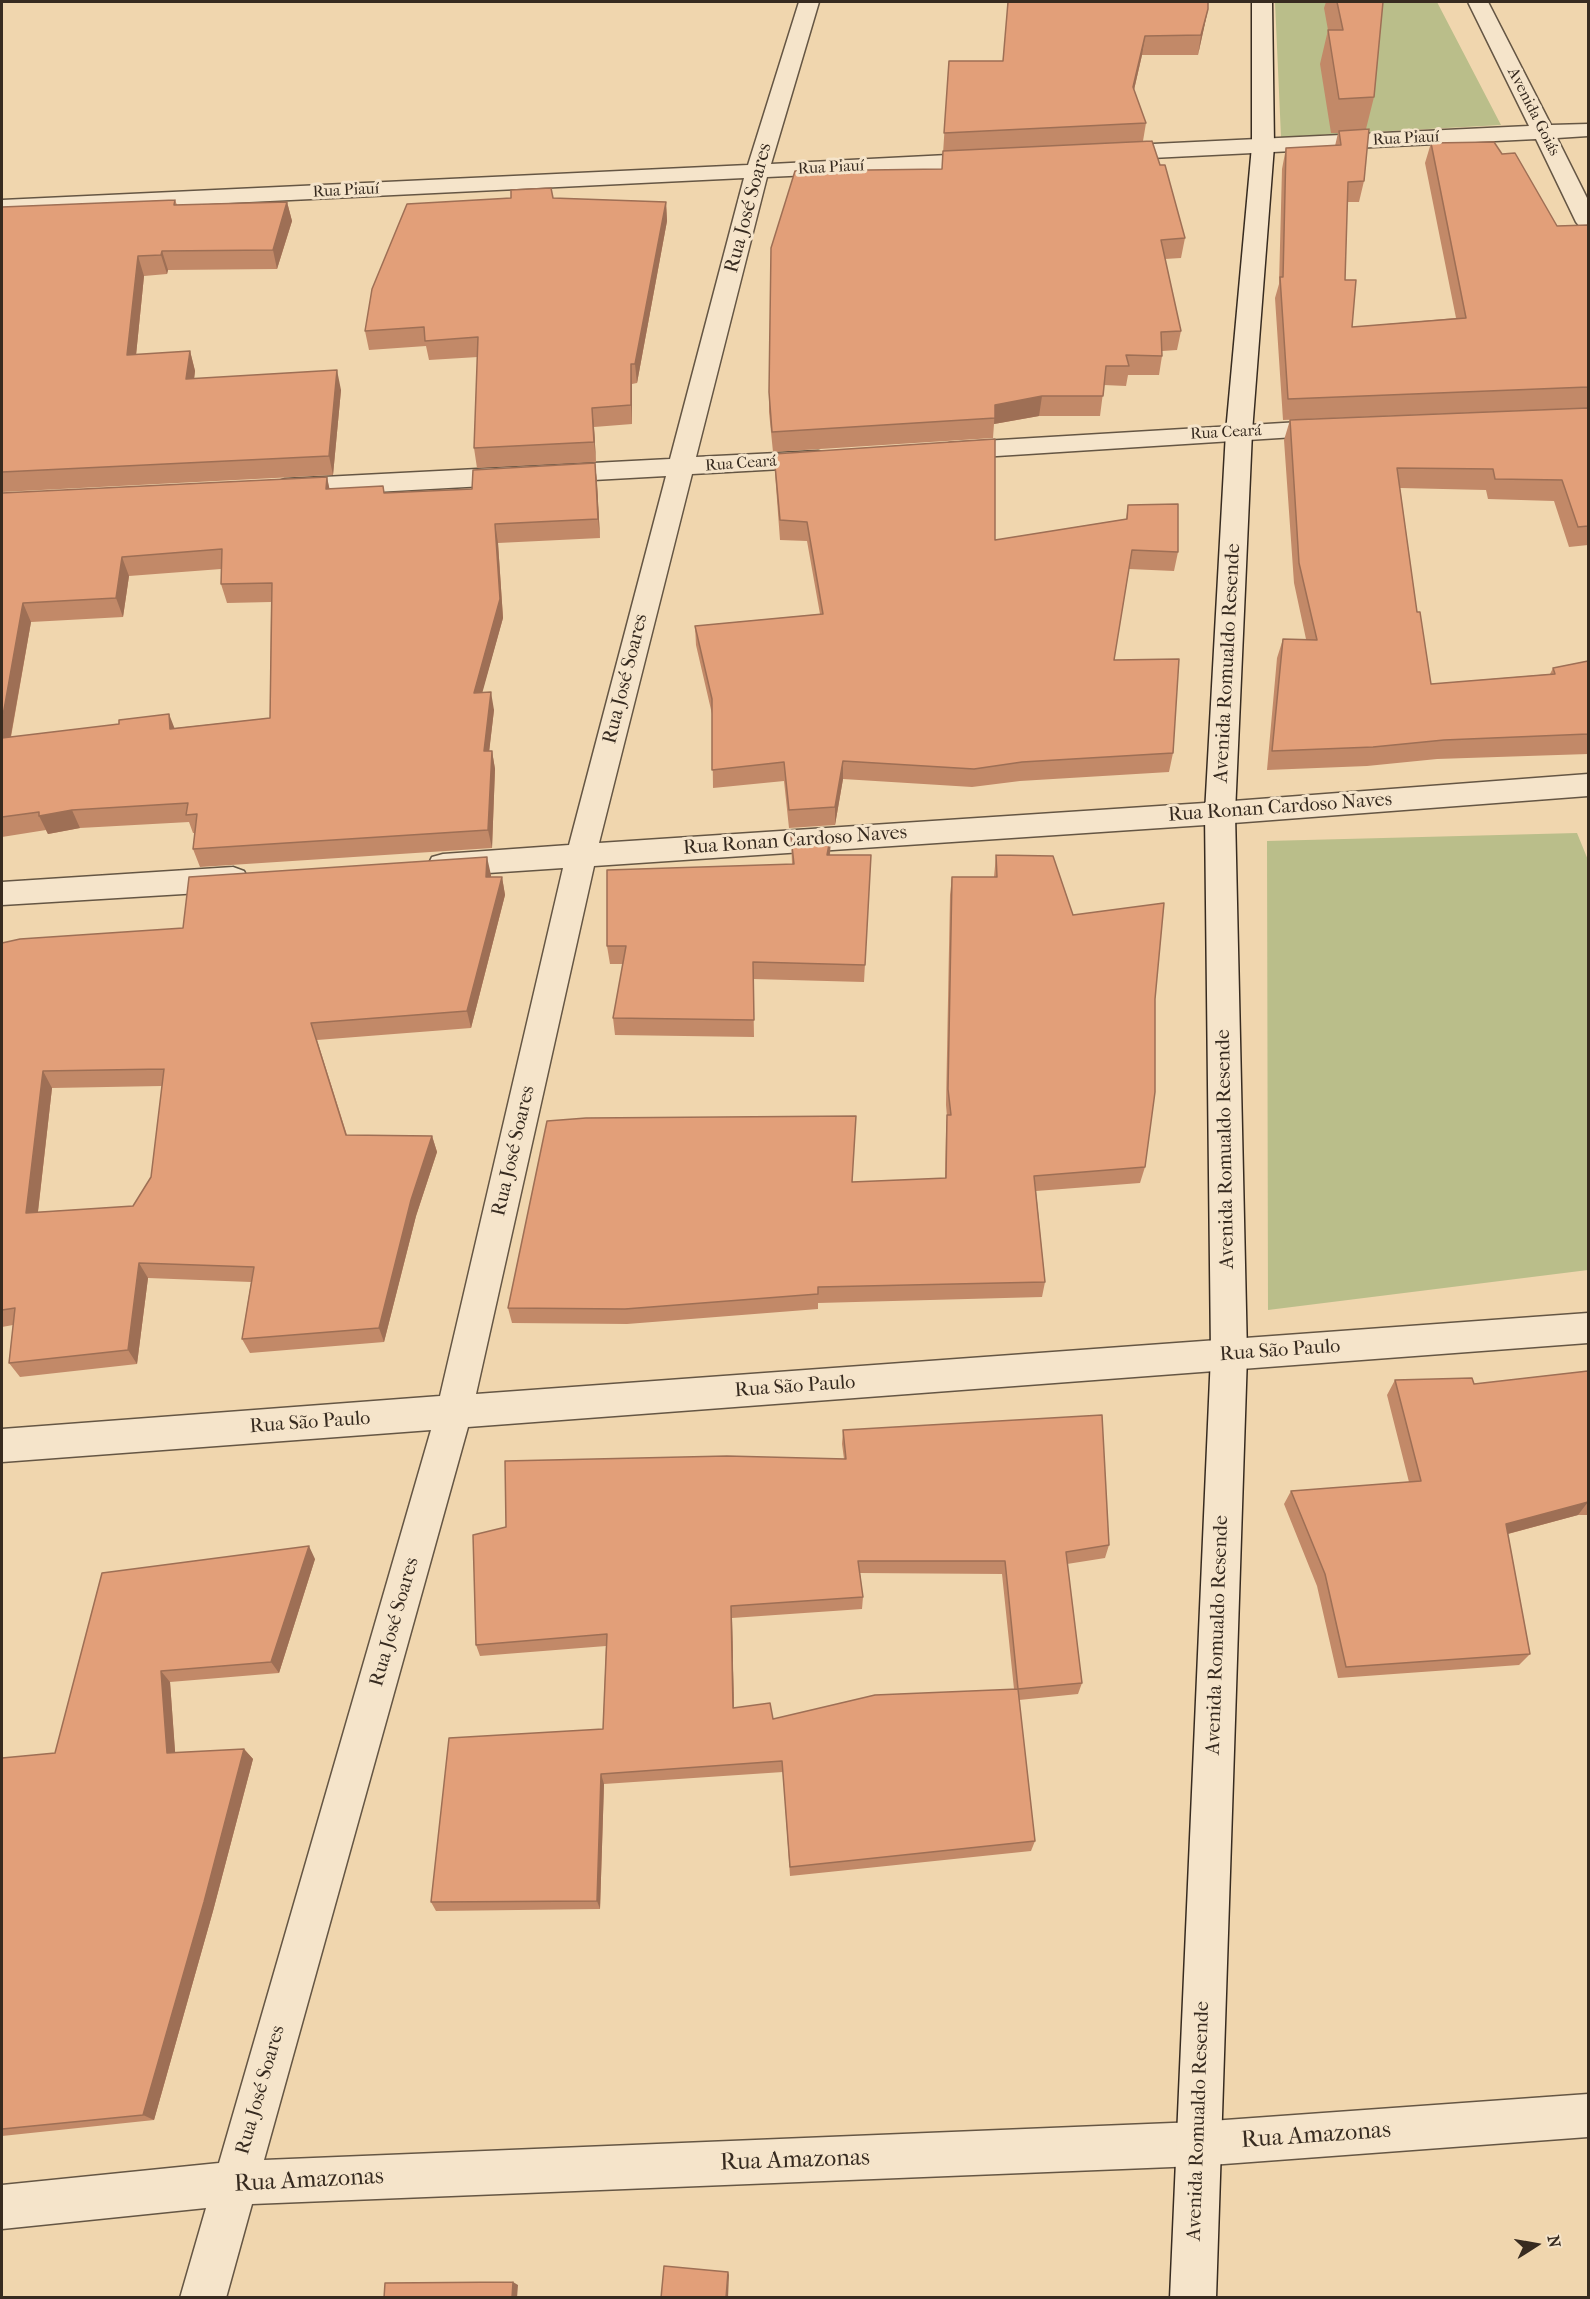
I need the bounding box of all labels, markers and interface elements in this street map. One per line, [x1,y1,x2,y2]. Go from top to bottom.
street label: Avenida Goiás [1503,65,1563,159]
street label: Rua Piauí [1372,128,1440,150]
street label: Rua José Soares [720,141,778,275]
street label: Rua Piauí [797,157,865,179]
street label: Rua Piauí [312,180,380,202]
street label: Rua Ceará [1190,422,1262,444]
street label: Rua Ceará [705,452,777,476]
street label: Avenida Romualdo Resende [1210,543,1246,783]
street label: Rua José Soares [598,611,654,747]
street label: Rua Ronan Cardoso Naves [1167,788,1393,828]
street label: Rua Ronan Cardoso Naves [682,821,908,861]
street label: Avenida Romualdo Resende [1212,1029,1240,1269]
street label: Rua José Soares [487,1083,541,1219]
street label: Rua São Paulo [1219,1335,1341,1367]
street label: Rua São Paulo [734,1371,856,1403]
street label: Rua São Paulo [249,1407,371,1439]
street label: Avenida Romualdo Resende [1202,1515,1234,1755]
street label: Rua José Soares [365,1555,425,1689]
street label: Avenida Romualdo Resende [1183,2001,1215,2241]
street label: Rua José Soares [231,2023,291,2157]
street label: Rua Amazonas [1240,2116,1392,2156]
street label: Rua Amazonas [720,2144,870,2178]
street label: Rua Amazonas [233,2163,385,2199]
north arrow [1506,2215,1566,2275]
text: N [1544,2234,1565,2249]

